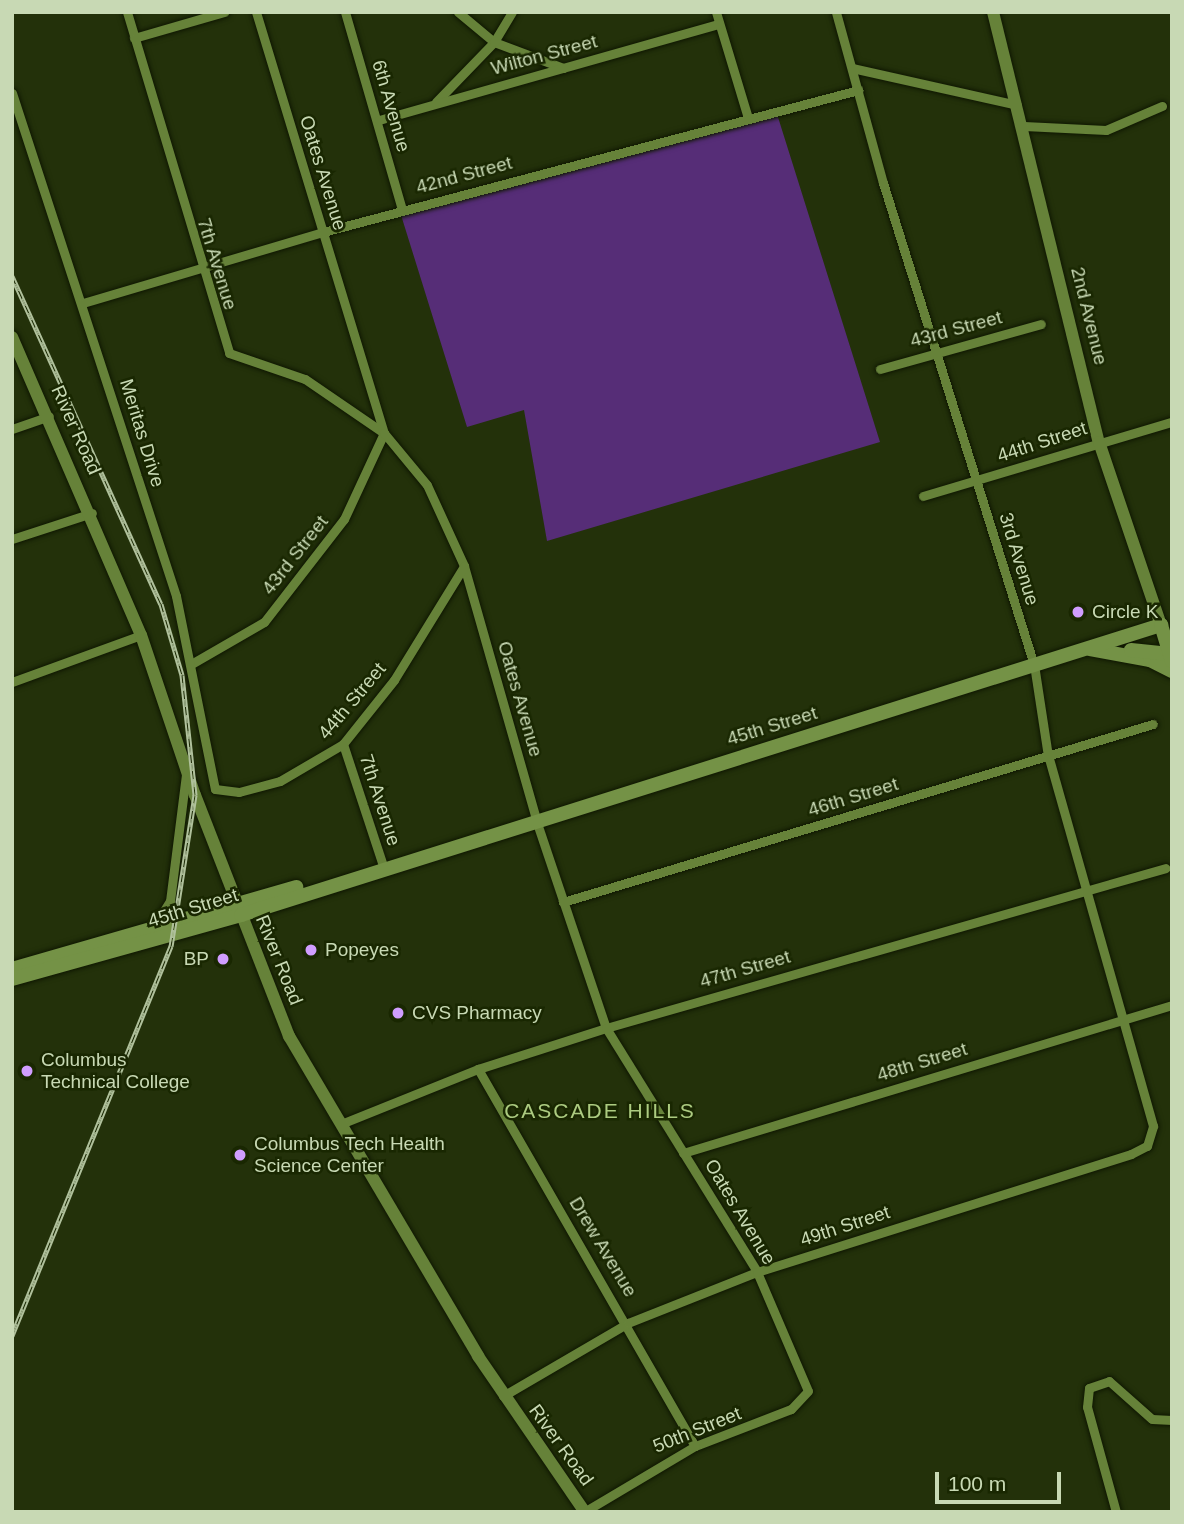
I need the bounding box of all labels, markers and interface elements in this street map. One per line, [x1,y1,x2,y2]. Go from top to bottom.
street label: Wilton Street [489,30,599,80]
street label: 6th Avenue [367,57,415,155]
street label: Oates Avenue [295,112,351,234]
street label: 42nd Street [414,151,514,199]
street label: 7th Avenue [192,215,242,313]
street label: 2nd Avenue [1066,264,1112,368]
street label: 43rd Street [908,306,1004,352]
street label: Meritas Drive [115,376,169,490]
street label: River Road [46,382,106,478]
street label: 44th Street [994,417,1090,467]
street label: 3rd Avenue [994,509,1044,609]
street label: 43rd Street [257,511,333,599]
place label: Circle K [1092,601,1159,623]
marker: Circle K [1070,604,1086,620]
street label: Oates Avenue [492,638,548,760]
street label: 44th Street [313,658,391,744]
street label: 45th Street [724,702,820,750]
street label: 7th Avenue [354,751,406,849]
street label: 46th Street [805,773,901,821]
street label: 45th Street [145,884,241,932]
street label: River Road [251,912,307,1008]
place label: Popeyes [325,939,399,961]
marker: Popeyes [303,942,319,958]
street label: 47th Street [697,945,793,993]
place label: BP [184,948,209,970]
marker: BP [215,951,231,967]
place label: CVS Pharmacy [412,1002,542,1024]
marker: CVS Pharmacy [390,1005,406,1021]
street label: 48th Street [874,1038,970,1086]
place label: Columbus Technical College [41,1049,190,1093]
marker: Columbus Technical College [19,1063,35,1079]
district label: CASCADE HILLS [506,1098,694,1124]
place label: Columbus Tech Health Science Center [254,1133,445,1177]
marker: Columbus Tech Health Science Center [232,1147,248,1163]
street label: Oates Avenue [699,1155,781,1269]
street label: Drew Avenue [564,1192,642,1302]
street label: 49th Street [797,1201,893,1251]
street label: River Road [524,1400,598,1490]
street label: 50th Street [650,1402,744,1458]
scale bar [939,1458,1065,1502]
text: 100 m [948,1472,1006,1495]

